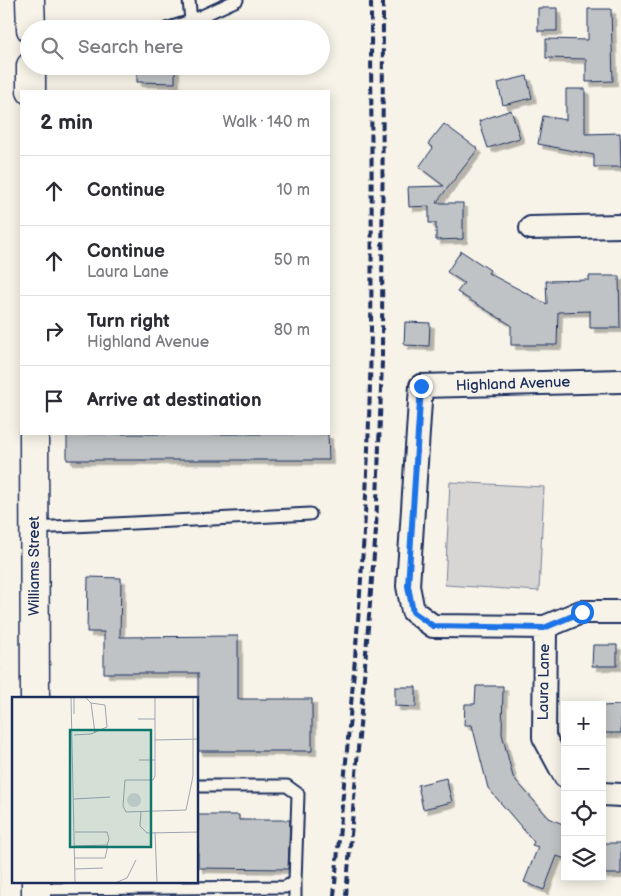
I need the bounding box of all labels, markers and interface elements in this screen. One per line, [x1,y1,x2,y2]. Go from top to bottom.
search box [20,20,330,75]
icon: search [38,34,66,62]
text: Search here [78,36,183,59]
text: 2 min [40,110,93,135]
text: Walk · 140 m [223,113,310,132]
icon: ahead [40,177,68,205]
text: Continue [87,179,165,202]
text: 10 m [277,181,310,200]
text: Continue [87,240,165,263]
icon: ahead [40,247,68,275]
text: 50 m [274,251,310,270]
text: Laura Lane [87,263,169,282]
text: Turn right [87,310,170,333]
icon: right [40,317,68,345]
text: 80 m [274,321,310,340]
text: Highland Avenue [87,333,209,352]
street label: Highland Avenue [455,373,571,395]
route end [410,375,433,398]
icon: arrive [40,387,68,415]
text: Arrive at destination [87,389,262,412]
street label: Williams Street [25,516,44,616]
route start [571,601,594,624]
street label: Laura Lane [534,643,554,721]
inset map [12,697,199,884]
map controls [561,701,606,881]
button: + [561,701,606,746]
button: − [561,746,606,791]
button: locate [561,791,606,836]
button: layers [561,836,606,881]

